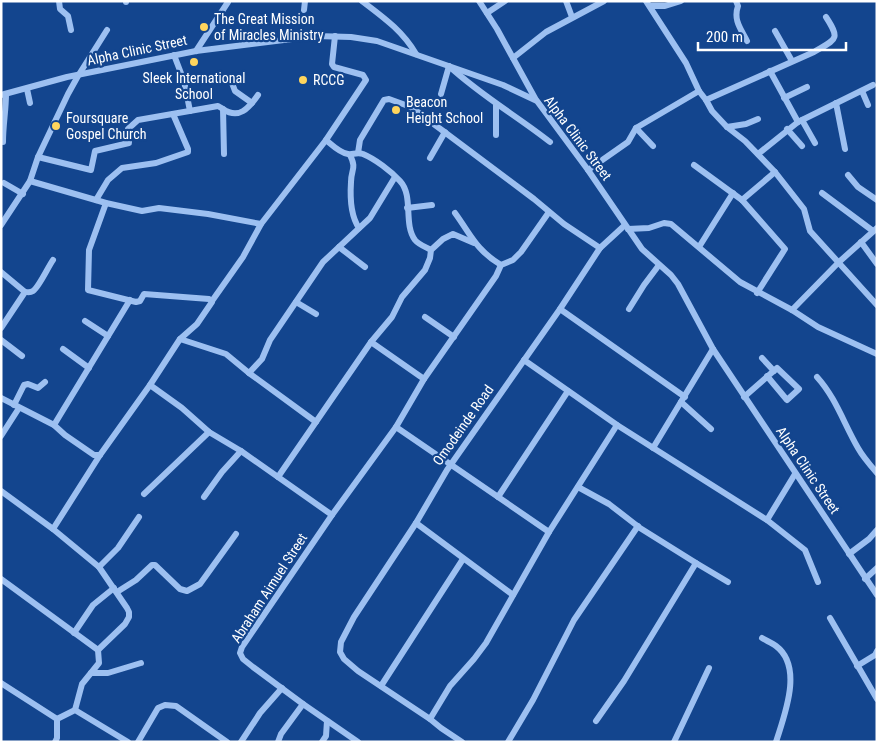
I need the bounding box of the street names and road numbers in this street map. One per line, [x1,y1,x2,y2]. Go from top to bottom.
street label: Alpha Clinic Street [86,32,188,68]
street label: Alpha Clinic Street [541,93,615,183]
street label: Omodeinde Road [429,382,497,468]
street label: Alpha Clinic Street [773,423,843,517]
street label: Abraham Aimuel Street [228,530,310,646]

